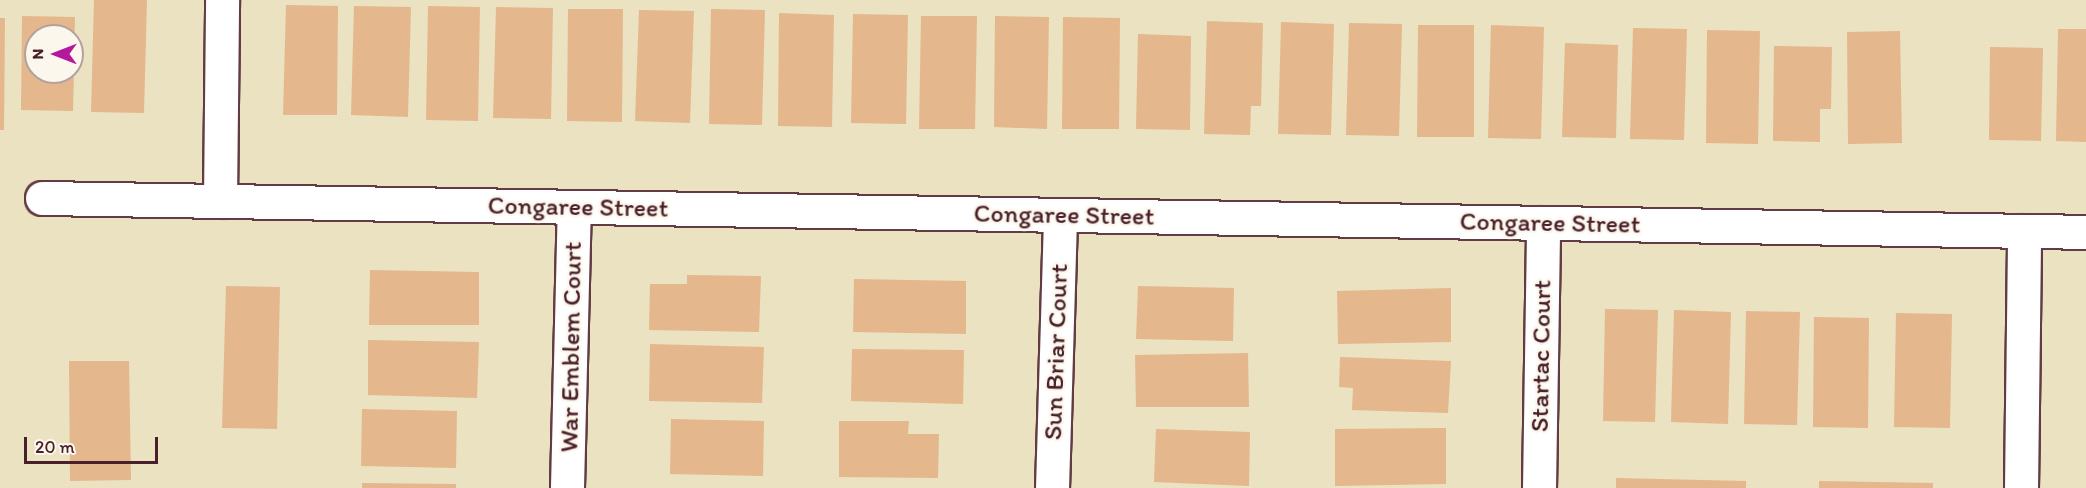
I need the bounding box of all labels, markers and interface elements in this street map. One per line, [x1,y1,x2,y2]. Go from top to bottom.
north arrow [24,24,84,84]
text: N [28,49,47,59]
street label: Congaree Street [487,190,669,224]
street label: Congaree Street [973,198,1155,232]
street label: Congaree Street [1459,206,1641,240]
street label: War Emblem Court [554,240,588,454]
street label: Sun Briar Court [1037,263,1075,441]
street label: Startac Court [1524,279,1558,433]
scale bar [27,425,160,463]
text: 20 m [35,436,75,458]

